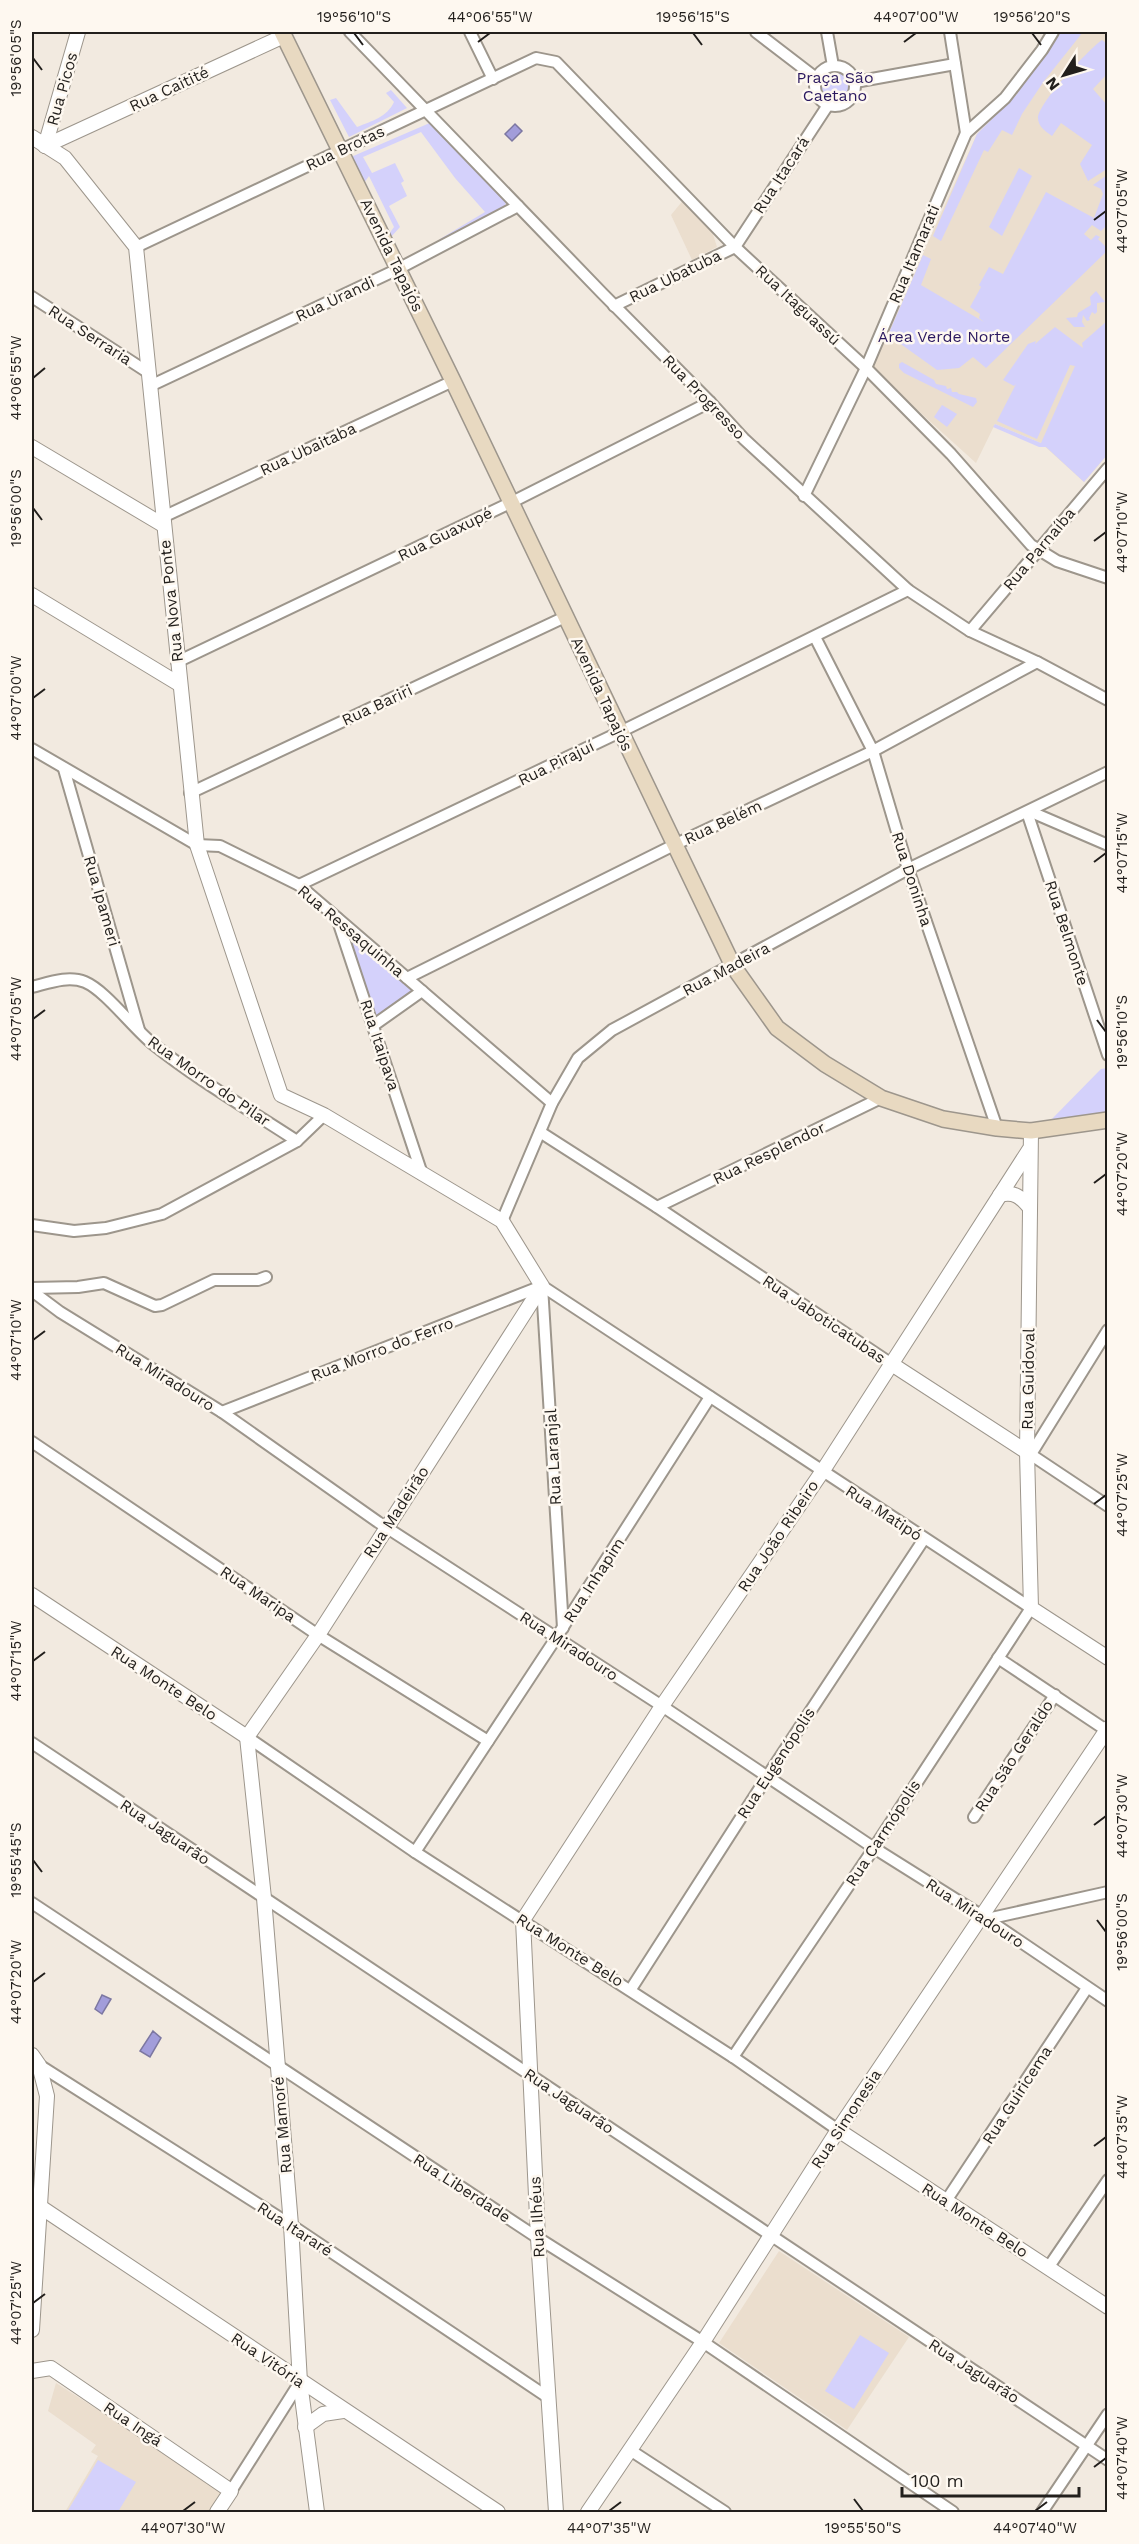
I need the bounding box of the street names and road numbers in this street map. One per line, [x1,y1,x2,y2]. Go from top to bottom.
street label: Rua Picos [42,50,82,128]
street label: Rua Caitité [126,62,212,116]
street label: Rua Brotas [303,121,387,175]
street label: Rua Itacará [749,133,813,217]
street label: Avenida Tapajós [356,195,428,315]
street label: Rua Itamarati [885,202,943,306]
street label: Rua Ubatuba [626,246,724,306]
street label: Rua Itaguassú [752,261,844,349]
street label: Rua Urandi [292,272,378,326]
street label: Rua Serraria [45,301,135,369]
street label: Rua Progresso [659,351,749,443]
street label: Rua Ubaitaba [257,418,359,480]
street label: Rua Guaxupé [395,503,495,565]
street label: Rua Parnaíba [999,504,1079,594]
street label: Rua Nova Ponte [155,539,187,663]
street label: Avenida Tapajós [567,634,637,754]
street label: Rua Bariri [339,680,415,730]
street label: Rua Pirajuí [515,736,597,790]
street label: Rua Belém [681,796,765,848]
street label: Rua Doninha [888,829,936,929]
street label: Rua Ipameri [80,853,124,949]
street label: Rua Belmonte [1041,878,1093,988]
street label: Rua Ressaquinha [294,881,408,981]
street label: Rua Madeira [679,938,773,1000]
street label: Rua Itaipava [356,997,404,1093]
street label: Rua Morro do Pilar [144,1032,274,1131]
street label: Rua Resplendor [710,1117,829,1188]
street label: Rua Jaboticatubas [759,1271,889,1367]
street label: Rua Morro do Ferro [308,1313,456,1385]
street label: Rua Guidoval [1018,1328,1038,1430]
street label: Rua Miradouro [112,1339,218,1415]
street label: Rua Laranjal [541,1408,565,1506]
street label: Rua Madeirão [359,1463,433,1561]
street label: Rua João Ribeiro [734,1476,822,1596]
street label: Rua Matipó [842,1481,926,1545]
street label: Rua Inhapim [559,1534,629,1626]
street label: Rua Maripa [217,1562,299,1626]
street label: Rua Miradouro [516,1607,622,1685]
street label: Rua Monte Belo [107,1642,221,1724]
street label: Rua São Geraldo [971,1697,1057,1815]
street label: Rua Eugenópolis [733,1704,819,1822]
street label: Rua Carmópolis [842,1776,924,1890]
street label: Rua Jaguarão [116,1795,214,1869]
street label: Rua Miradouro [922,1874,1028,1952]
street label: Rua Monte Belo [513,1909,627,1991]
street label: Rua Guiricema [978,2042,1056,2148]
street label: Rua Jaguarão [520,2064,618,2138]
street label: Rua Simonesia [807,2066,885,2172]
street label: Rua Mamoré [268,2076,296,2174]
street label: Rua Liberdade [410,2149,514,2227]
street label: Rua Ilhéus [525,2176,549,2258]
street label: Rua Monte Belo [918,2179,1032,2261]
street label: Rua Itararé [254,2198,336,2260]
street label: Rua Vitória [228,2328,308,2392]
street label: Rua Jaguarão [925,2335,1023,2407]
street label: Rua Ingá [100,2398,166,2450]

